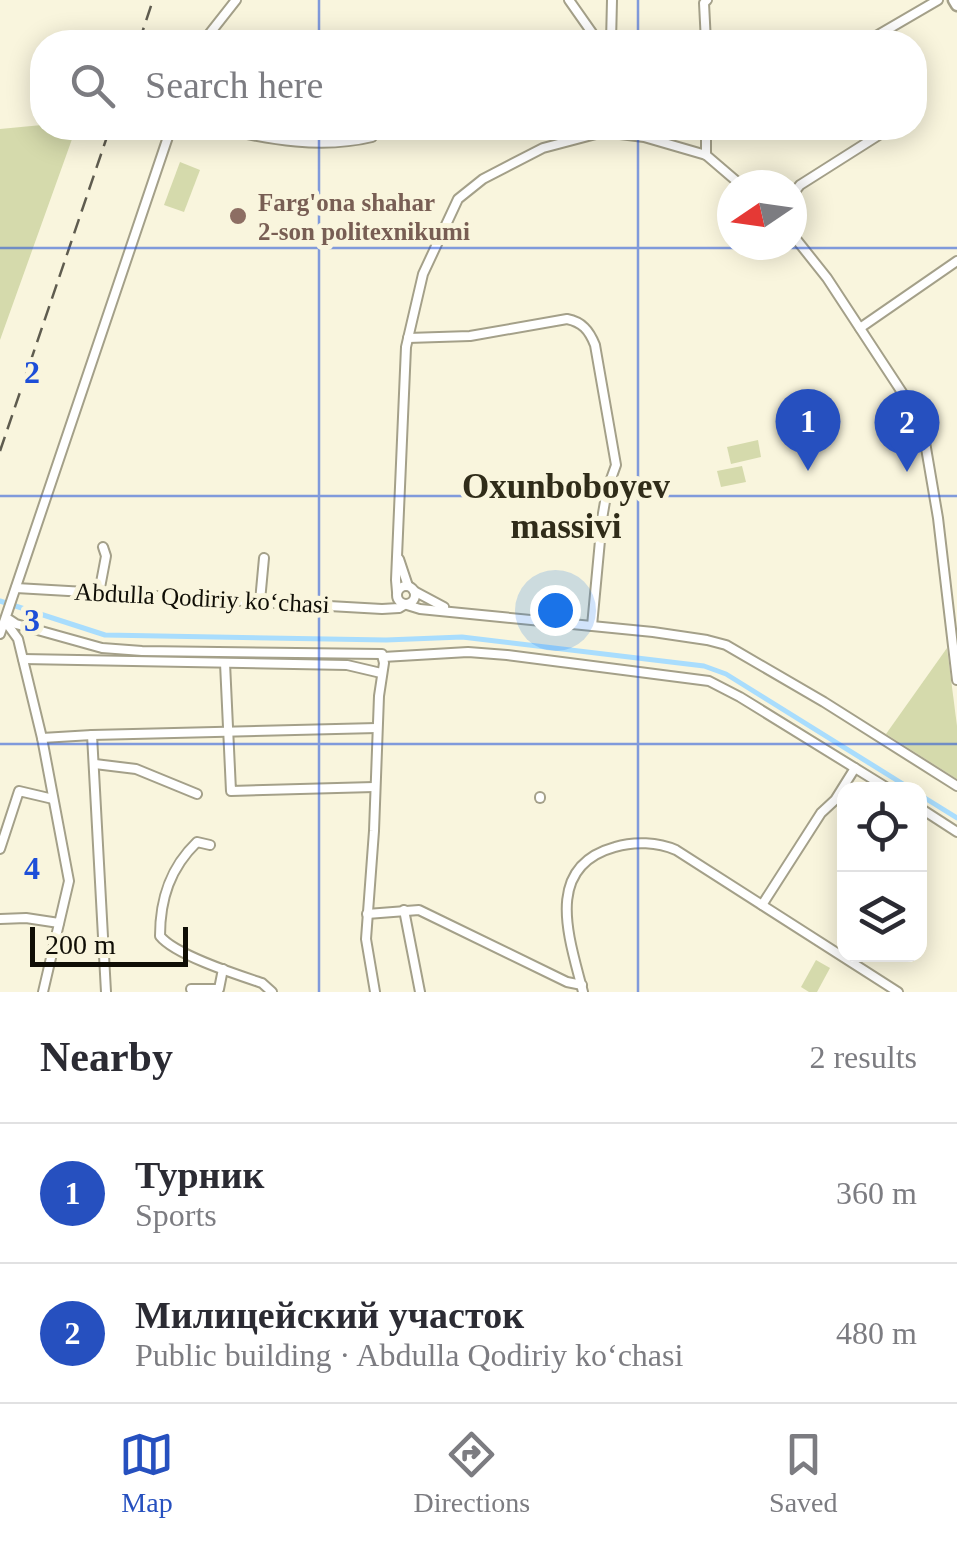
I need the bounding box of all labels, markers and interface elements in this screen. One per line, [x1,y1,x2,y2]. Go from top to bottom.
search box [30,30,927,140]
icon: search [65,58,120,113]
text: Search here [145,64,323,106]
north arrow [717,170,807,260]
place label: Farg'ona shahar 2-son politexnikumi [258,189,470,245]
marker: Farg'ona shahar 2-son politexnikumi [227,205,249,227]
text: 2 [24,354,40,390]
pin: 1 [776,388,840,471]
pin: 2 [874,390,940,472]
district label: Oxunboboyev massivi [462,467,671,546]
street label: Abdulla Qodiriy koʻchasi [74,578,330,618]
your location [530,585,581,636]
text: 3 [24,602,40,638]
map controls [837,782,927,962]
button: locate [837,782,927,872]
text: 4 [24,850,40,886]
button: layers [837,872,927,962]
scale bar [30,922,188,966]
text: 200 m [45,929,116,960]
text: Nearby [40,1034,173,1080]
text: 2 results [809,1039,917,1075]
text: Турник [135,1154,264,1196]
text: 1 [65,1175,81,1211]
text: 360 m [836,1175,917,1211]
text: Sports [135,1197,217,1233]
text: Милицейский участок [135,1294,524,1336]
text: 2 [65,1315,81,1351]
text: 480 m [836,1315,917,1351]
text: Public building · Abdulla Qodiriy koʻchasi [135,1337,683,1373]
tab: Map [119,1427,174,1519]
tab: Directions [413,1427,530,1519]
tab: Saved [769,1427,838,1519]

